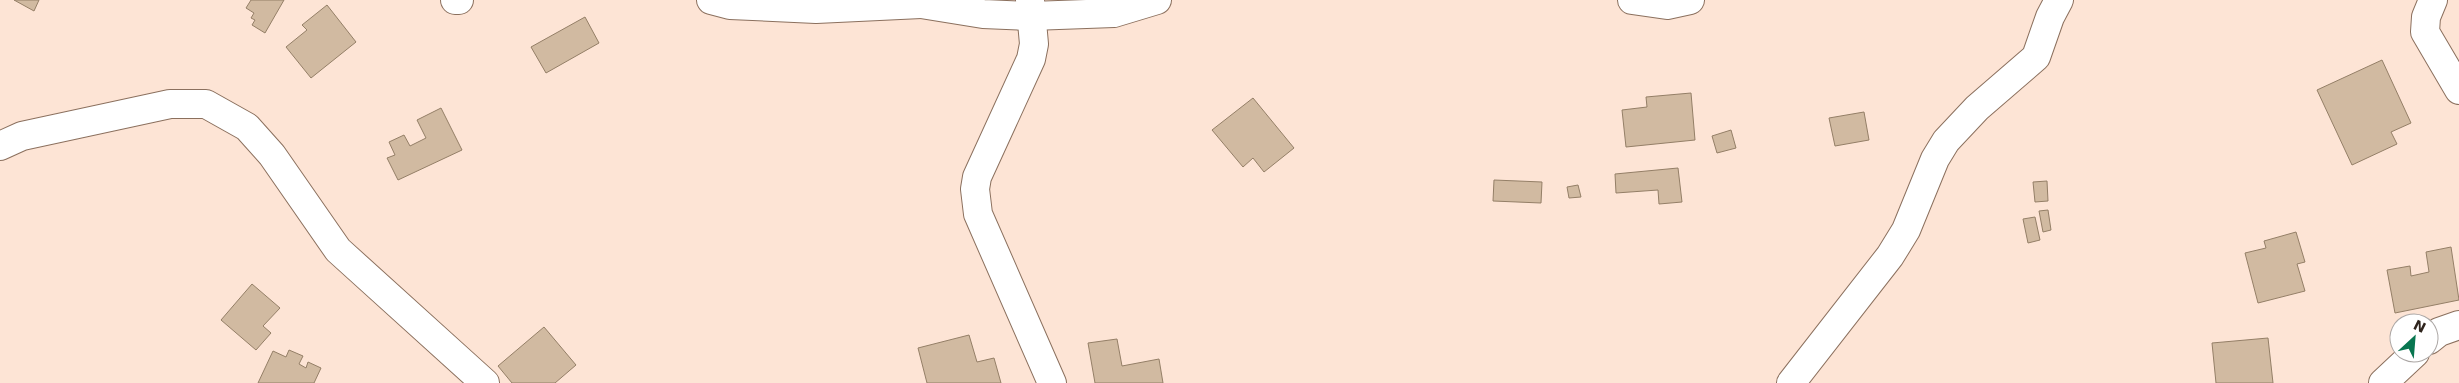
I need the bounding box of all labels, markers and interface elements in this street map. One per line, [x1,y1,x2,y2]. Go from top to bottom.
north arrow [2389,313,2439,363]
text: N [2411,317,2428,336]

